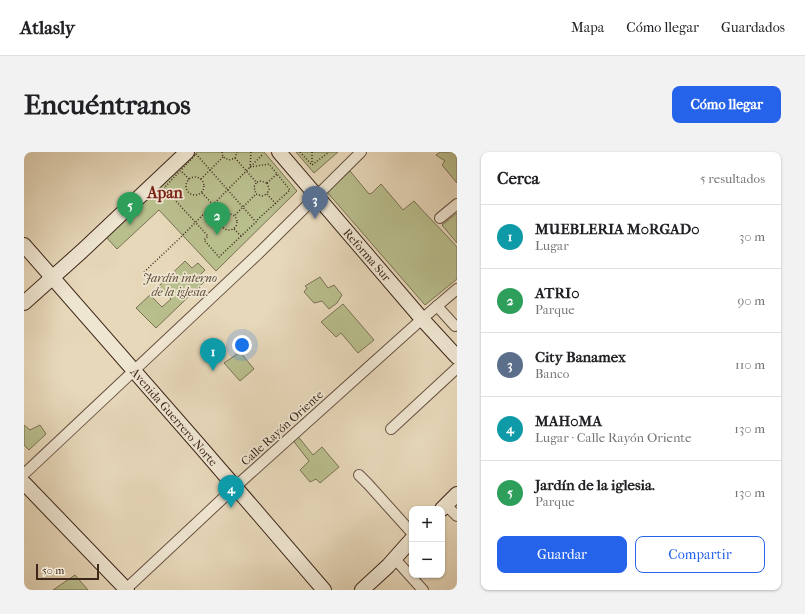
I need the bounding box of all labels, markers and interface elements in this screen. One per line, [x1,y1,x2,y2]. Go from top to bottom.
text: Atlasly [20,17,75,39]
text: Mapa [571,19,604,36]
text: Cómo llegar [626,19,699,36]
text: Guardados [721,19,785,36]
button: Cómo llegar [672,86,781,123]
text: Encuéntranos [24,88,191,121]
text: Cerca [497,168,539,188]
text: 5 resultados [700,171,765,186]
district label: Apan [146,183,184,203]
pin: 3 [302,186,328,219]
pin: 5 [117,192,143,225]
pin: 2 [204,202,230,235]
text: MUEBLERIA M0RGAD0 [535,220,700,238]
street label: Reforma Sur [340,226,394,285]
text: 1 [508,229,512,244]
text: 30 m [739,229,765,244]
text: Lugar [535,238,569,253]
park label: Jardín interno de la iglesia. [143,271,217,299]
text: ATRI0 [535,284,579,302]
text: 2 [507,293,513,308]
text: 90 m [737,293,765,308]
text: Parque [535,302,575,317]
your location [232,335,252,355]
pin: 1 [200,338,226,371]
text: City Banamex [535,348,626,366]
text: 3 [507,357,513,372]
text: 110 m [735,357,765,372]
street label: Avenida Guerrero Norte [127,364,220,469]
text: Banco [535,366,569,381]
street label: Calle Rayón Oriente [238,387,326,469]
text: MAH0MA [535,412,602,430]
text: 4 [506,421,514,436]
text: 130 m [734,421,765,436]
text: Lugar · Calle Rayón Oriente [535,430,691,445]
pin: 4 [218,475,244,508]
text: Jardín de la iglesia. [535,476,655,494]
text: 5 [507,485,513,500]
text: 130 m [734,485,765,500]
text: Parque [535,494,575,509]
map controls [409,506,445,578]
button: + [409,506,445,542]
button: Guardar [497,536,627,573]
button: Compartir [635,536,765,573]
button: − [409,542,445,578]
scale bar [36,562,99,581]
text: 50 m [42,564,64,577]

